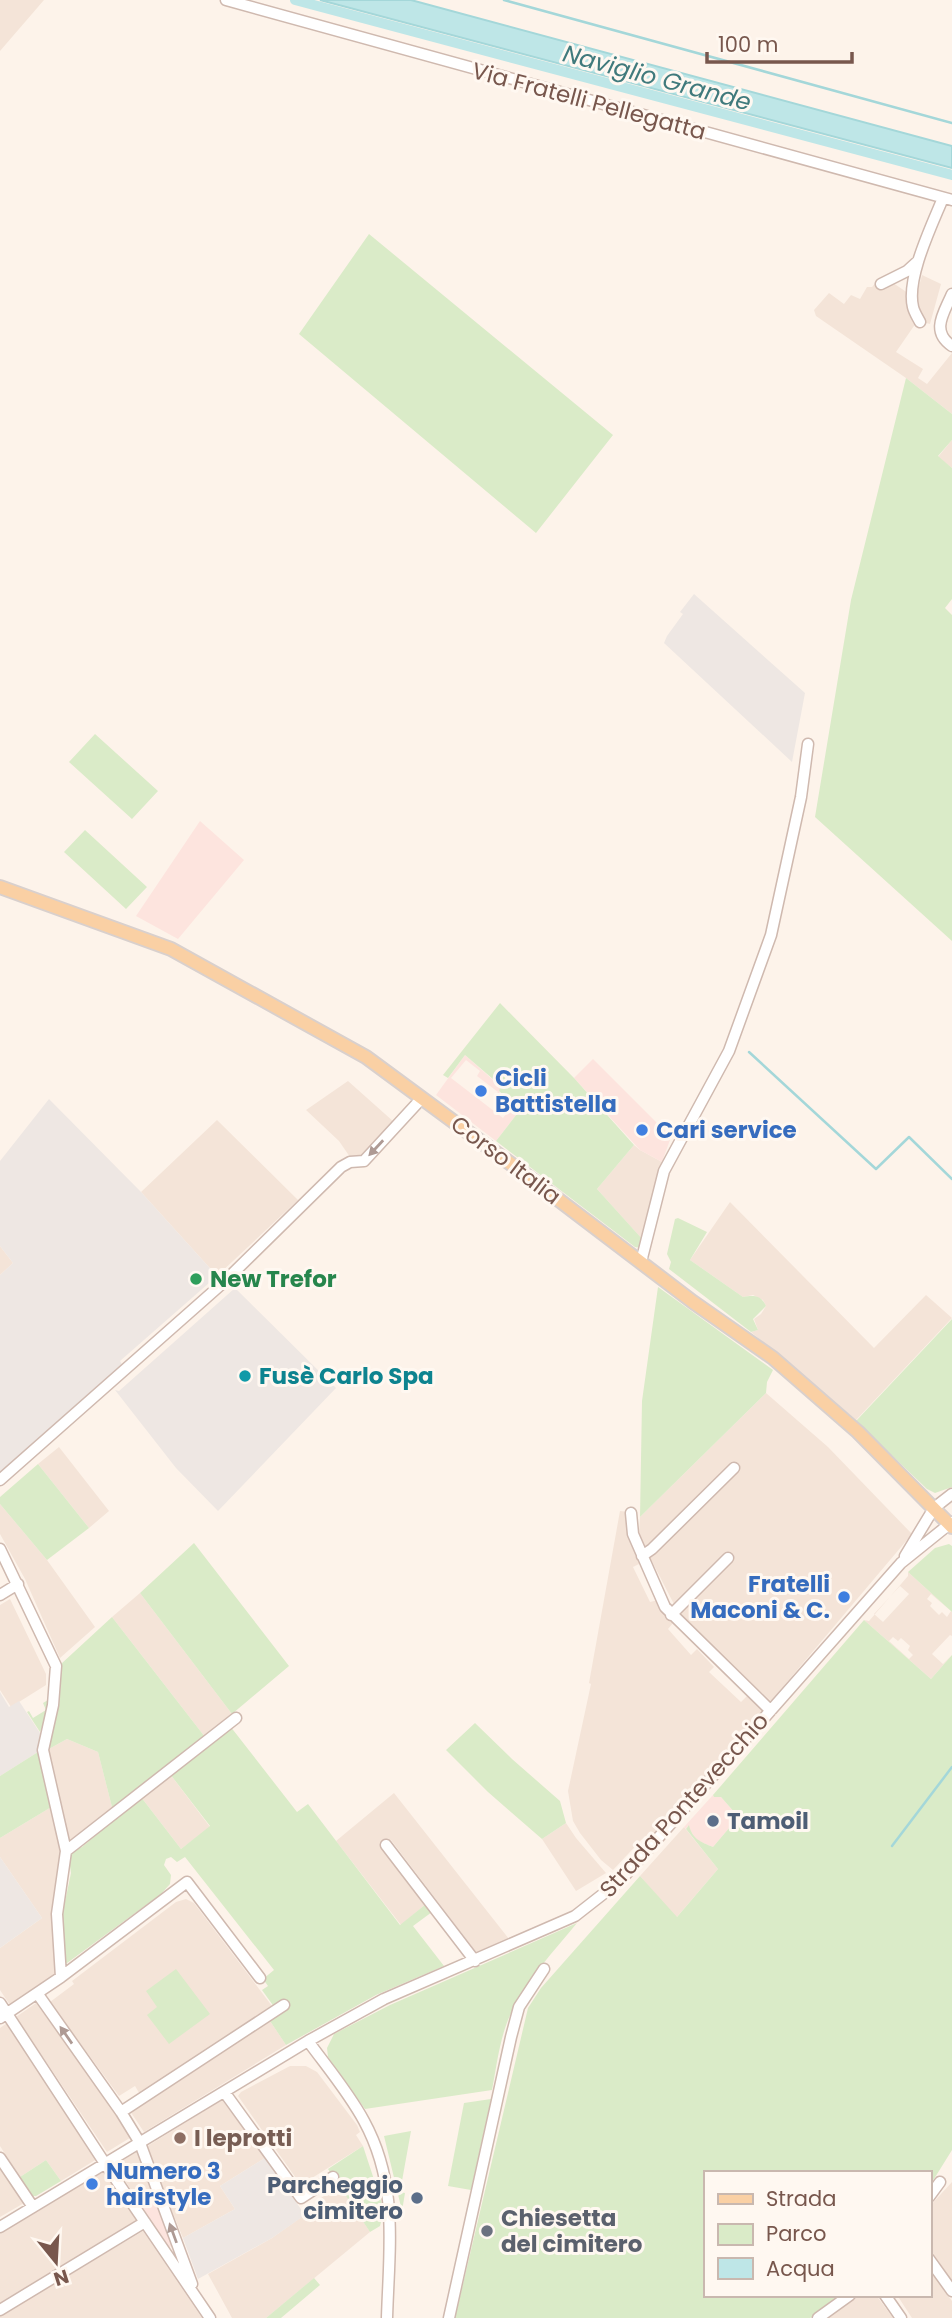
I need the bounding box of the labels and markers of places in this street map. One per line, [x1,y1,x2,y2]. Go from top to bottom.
place label: Cicli Battistella [495,1062,617,1120]
marker: Cicli Battistella [473,1083,489,1099]
place label: Cari service [656,1114,797,1146]
marker: Cari service [634,1122,650,1138]
place label: New Trefor [210,1263,337,1295]
marker: New Trefor [188,1271,204,1287]
place label: Fusè Carlo Spa [259,1360,434,1392]
marker: Fusè Carlo Spa [237,1368,253,1384]
place label: Fratelli Maconi & C. [690,1568,830,1626]
marker: Fratelli Maconi & C. [836,1589,852,1605]
place label: Tamoil [727,1805,809,1837]
marker: Tamoil [705,1813,721,1829]
place label: I leprotti [194,2122,292,2154]
marker: I leprotti [172,2130,188,2146]
place label: Numero 3 hairstyle [106,2155,221,2213]
place label: Parcheggio cimitero [267,2169,403,2227]
marker: Numero 3 hairstyle [84,2176,100,2192]
marker: Parcheggio cimitero [409,2190,425,2206]
place label: Chiesetta del cimitero [501,2202,642,2260]
marker: Chiesetta del cimitero [479,2223,495,2239]

